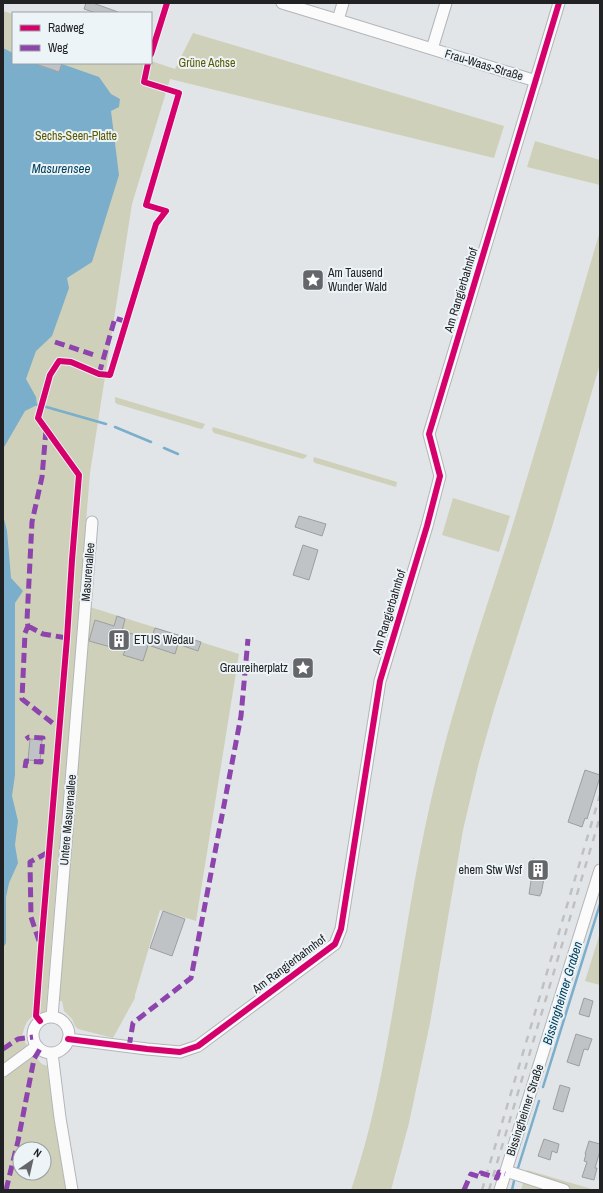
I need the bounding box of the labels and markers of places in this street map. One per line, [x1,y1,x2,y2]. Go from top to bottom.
place label: Am Tausend Wunder Wald [327,265,387,295]
place icon: Am Tausend Wunder Wald [300,267,326,293]
building icon: ETUS Wedau [106,627,132,653]
place label: ETUS Wedau [134,632,194,648]
place icon: Graureiherplatz [290,655,316,681]
place label: Graureiherplatz [220,660,288,676]
building icon: ehem Stw Wsf [525,857,551,883]
place label: ehem Stw Wsf [459,862,522,878]

